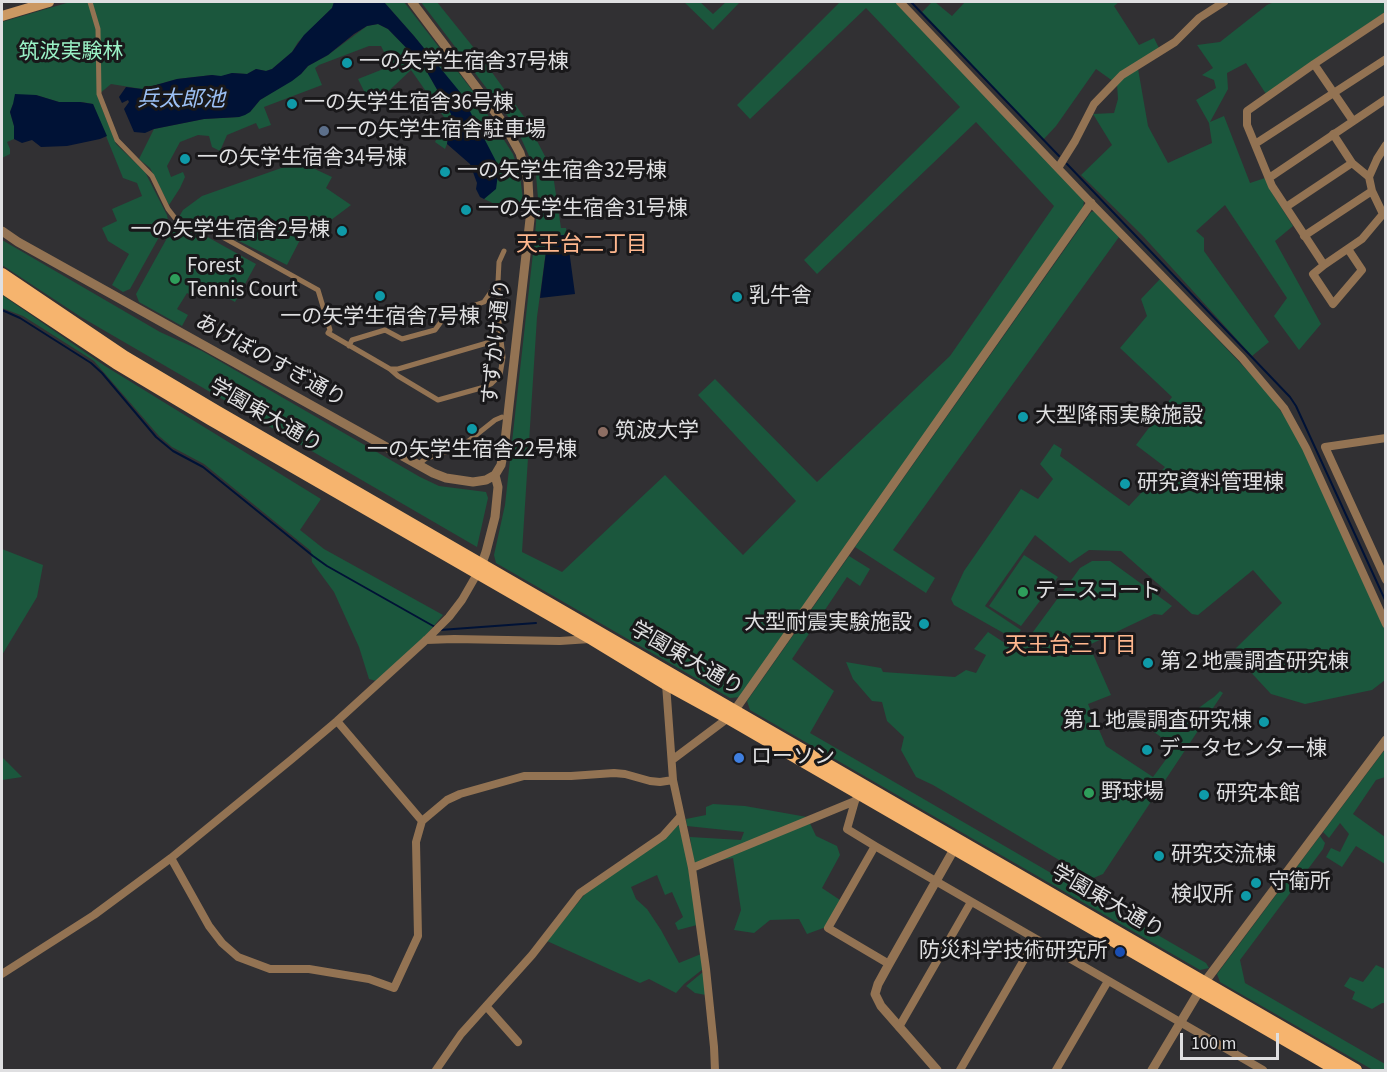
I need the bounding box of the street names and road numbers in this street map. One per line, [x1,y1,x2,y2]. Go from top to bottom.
street label: すずかけ通り [479,278,517,406]
street label: あけぼのすぎ通り [190,310,350,414]
street label: 学園東大通り [204,375,326,459]
street label: 学園東大通り [625,618,747,702]
street label: 学園東大通り [1046,861,1168,945]

